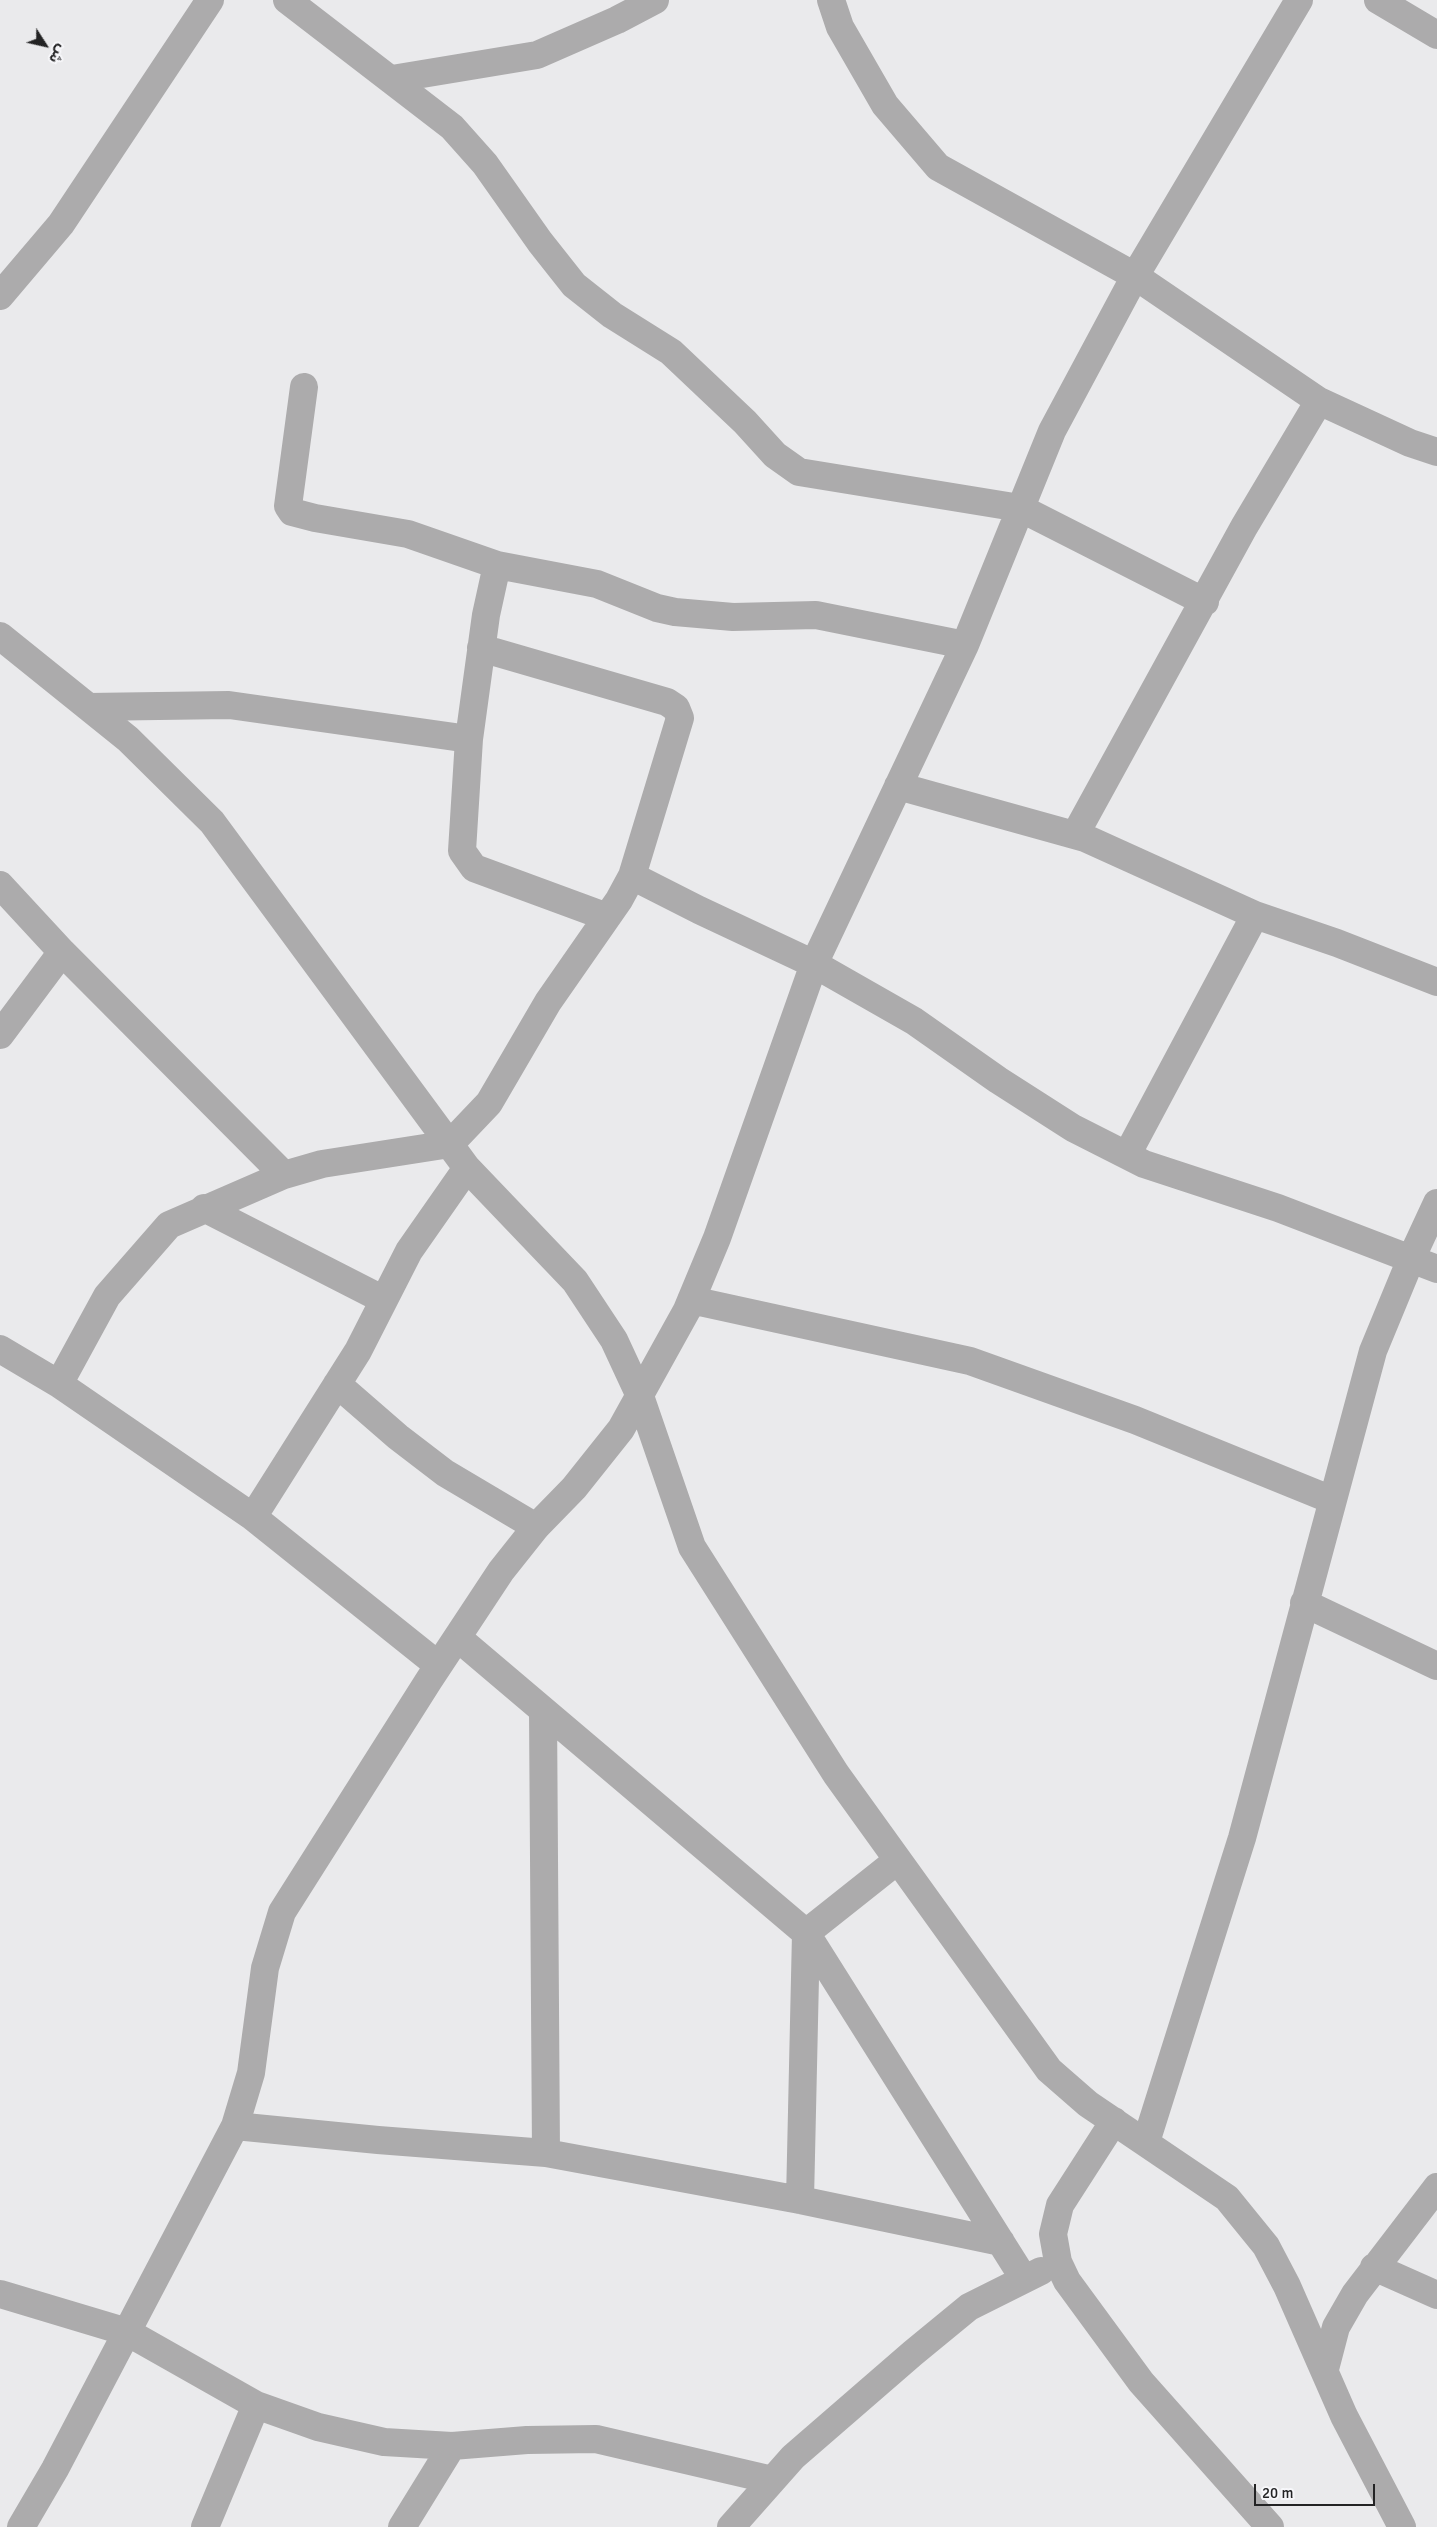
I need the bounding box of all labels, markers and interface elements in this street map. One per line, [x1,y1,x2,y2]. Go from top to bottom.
north arrow [20,20,70,70]
text: ش [45,41,70,67]
scale bar [1257,2474,1378,2506]
text: 20 m [1262,2484,1293,2502]

